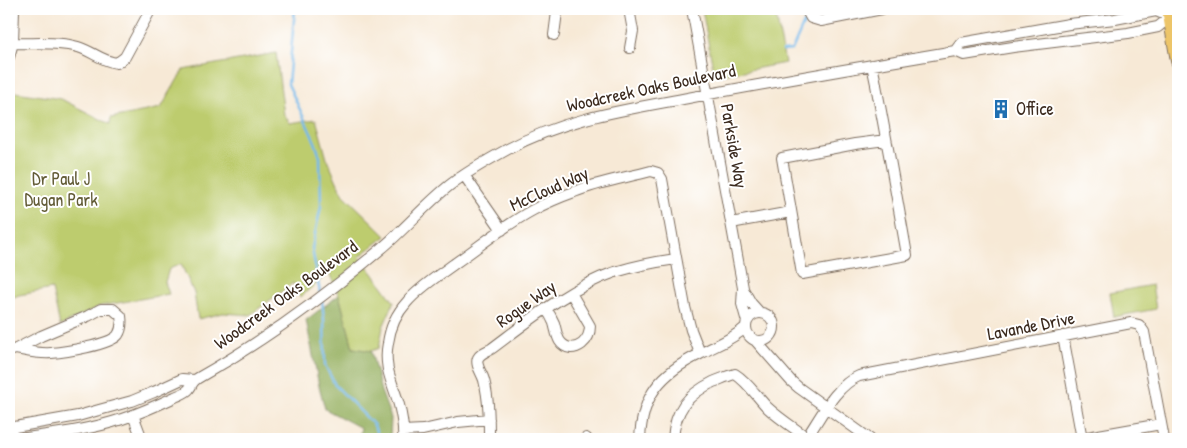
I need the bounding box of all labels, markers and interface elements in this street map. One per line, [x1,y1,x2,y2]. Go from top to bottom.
street label: Woodcreek Oaks Boulevard [564,57,738,118]
place label: Office [1016,96,1054,121]
building icon: Office [990,98,1012,120]
street label: Parkside Way [715,102,754,190]
street label: McCloud Way [505,160,592,217]
park label: Dr Paul J Dugan Park [24,166,98,212]
street label: Woodcreek Oaks Boulevard [209,234,363,355]
street label: Rogue Way [491,274,561,333]
street label: Lavande Drive [985,305,1077,346]

